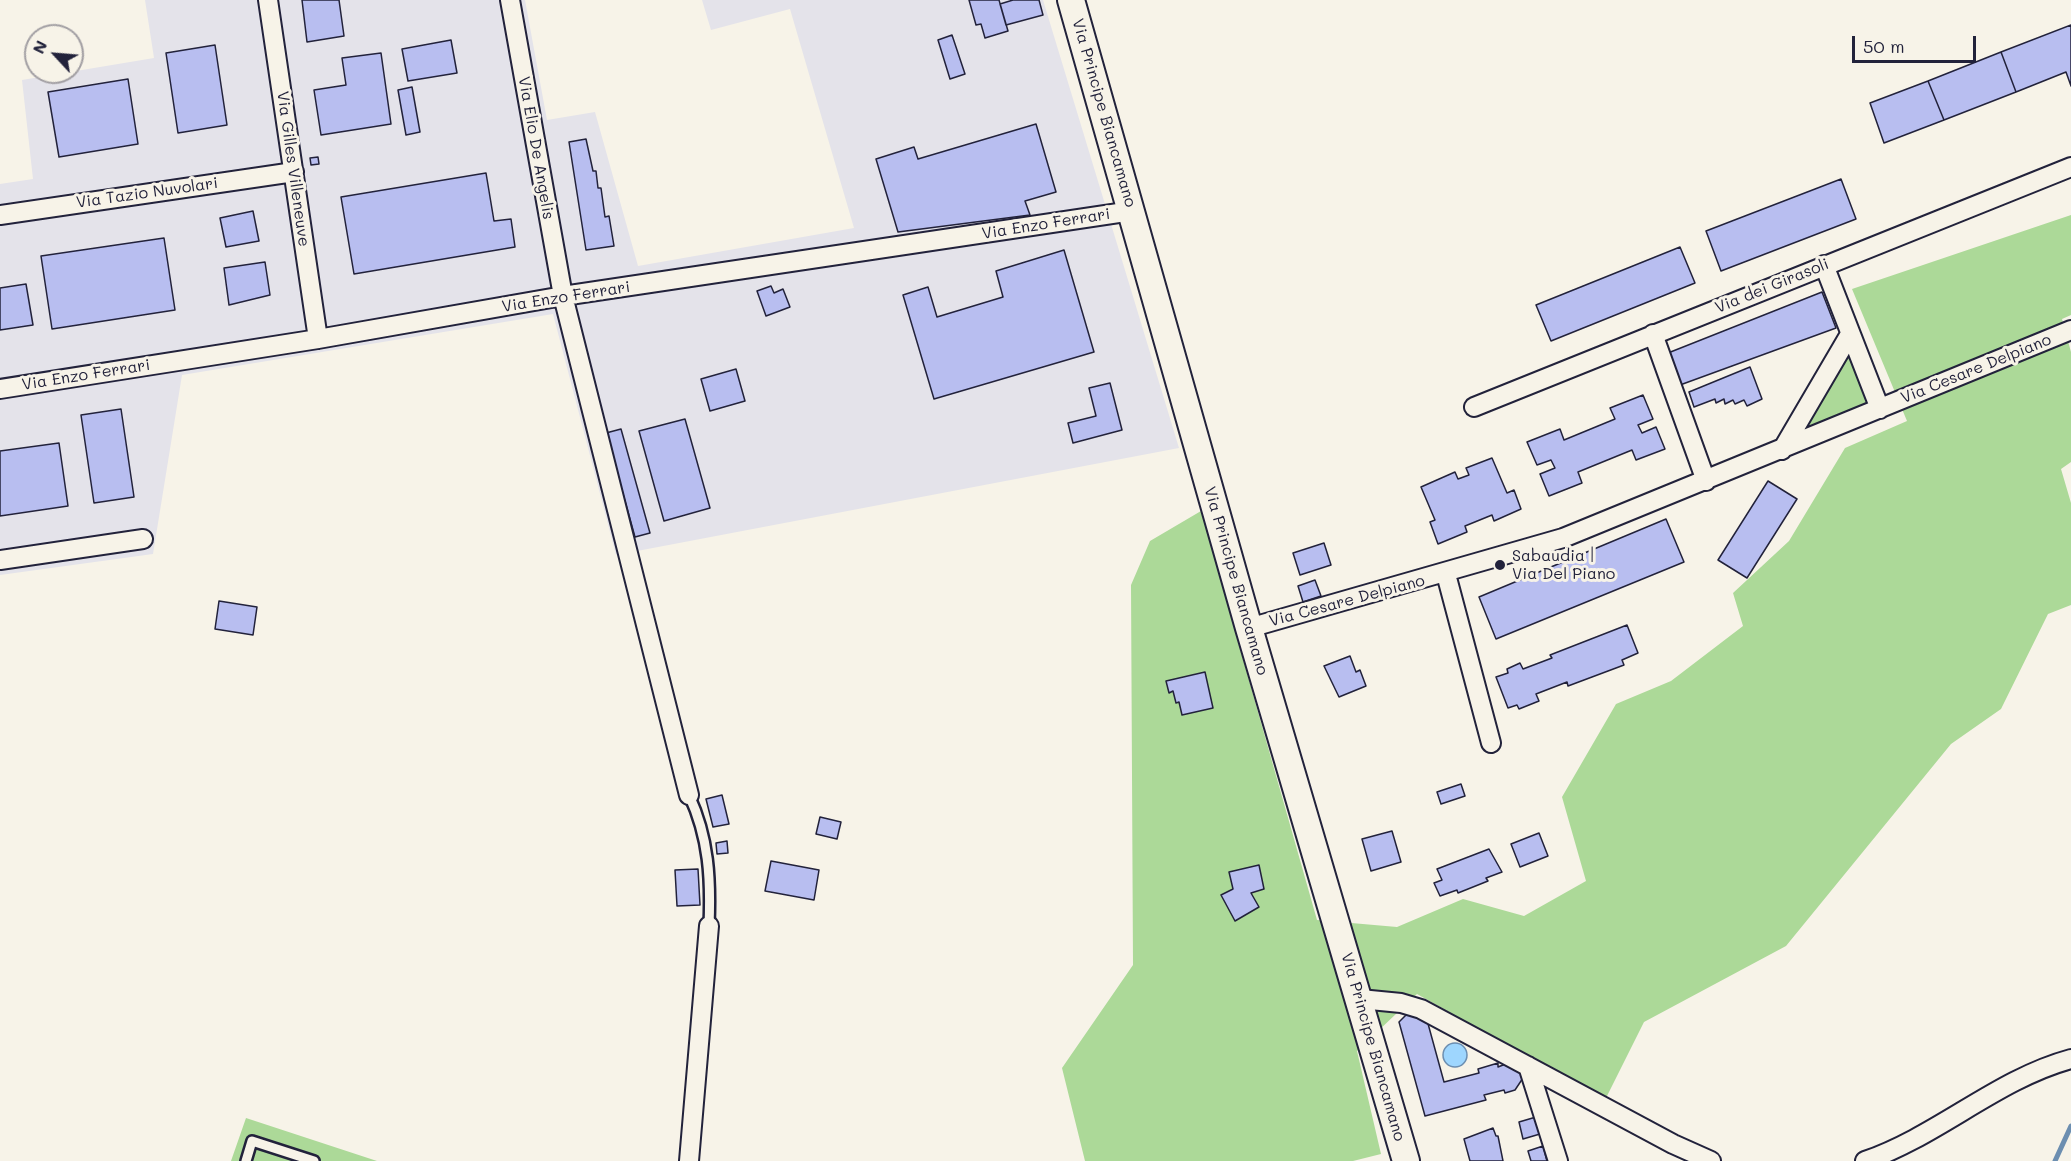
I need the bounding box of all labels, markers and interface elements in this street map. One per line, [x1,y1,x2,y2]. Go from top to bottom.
street label: Via Principe Biancamano [1068,17,1140,209]
north arrow [24,24,84,84]
scale bar [1855,24,1980,62]
text: 50 m [1863,34,1905,58]
text: N [27,37,51,57]
street label: Via Elio De Angelis [514,75,558,221]
street label: Via Gilles Villeneuve [273,90,313,248]
street label: Via Tazio Nuvolari [75,174,219,212]
street label: Via Enzo Ferrari [980,204,1112,244]
street label: Via dei Girasoli [1712,254,1832,318]
street label: Via Enzo Ferrari [500,277,632,317]
street label: Via Cesare Delpiano [1898,330,2054,408]
street label: Via Enzo Ferrari [20,355,152,395]
street label: Via Principe Biancamano [1200,485,1272,677]
place label: Sabaudia | Via Del Piano [1512,546,1615,584]
marker: Sabaudia | Via Del Piano [1493,558,1507,572]
street label: Via Cesare Delpiano [1267,571,1427,631]
street label: Via Principe Biancamano [1337,951,1409,1143]

